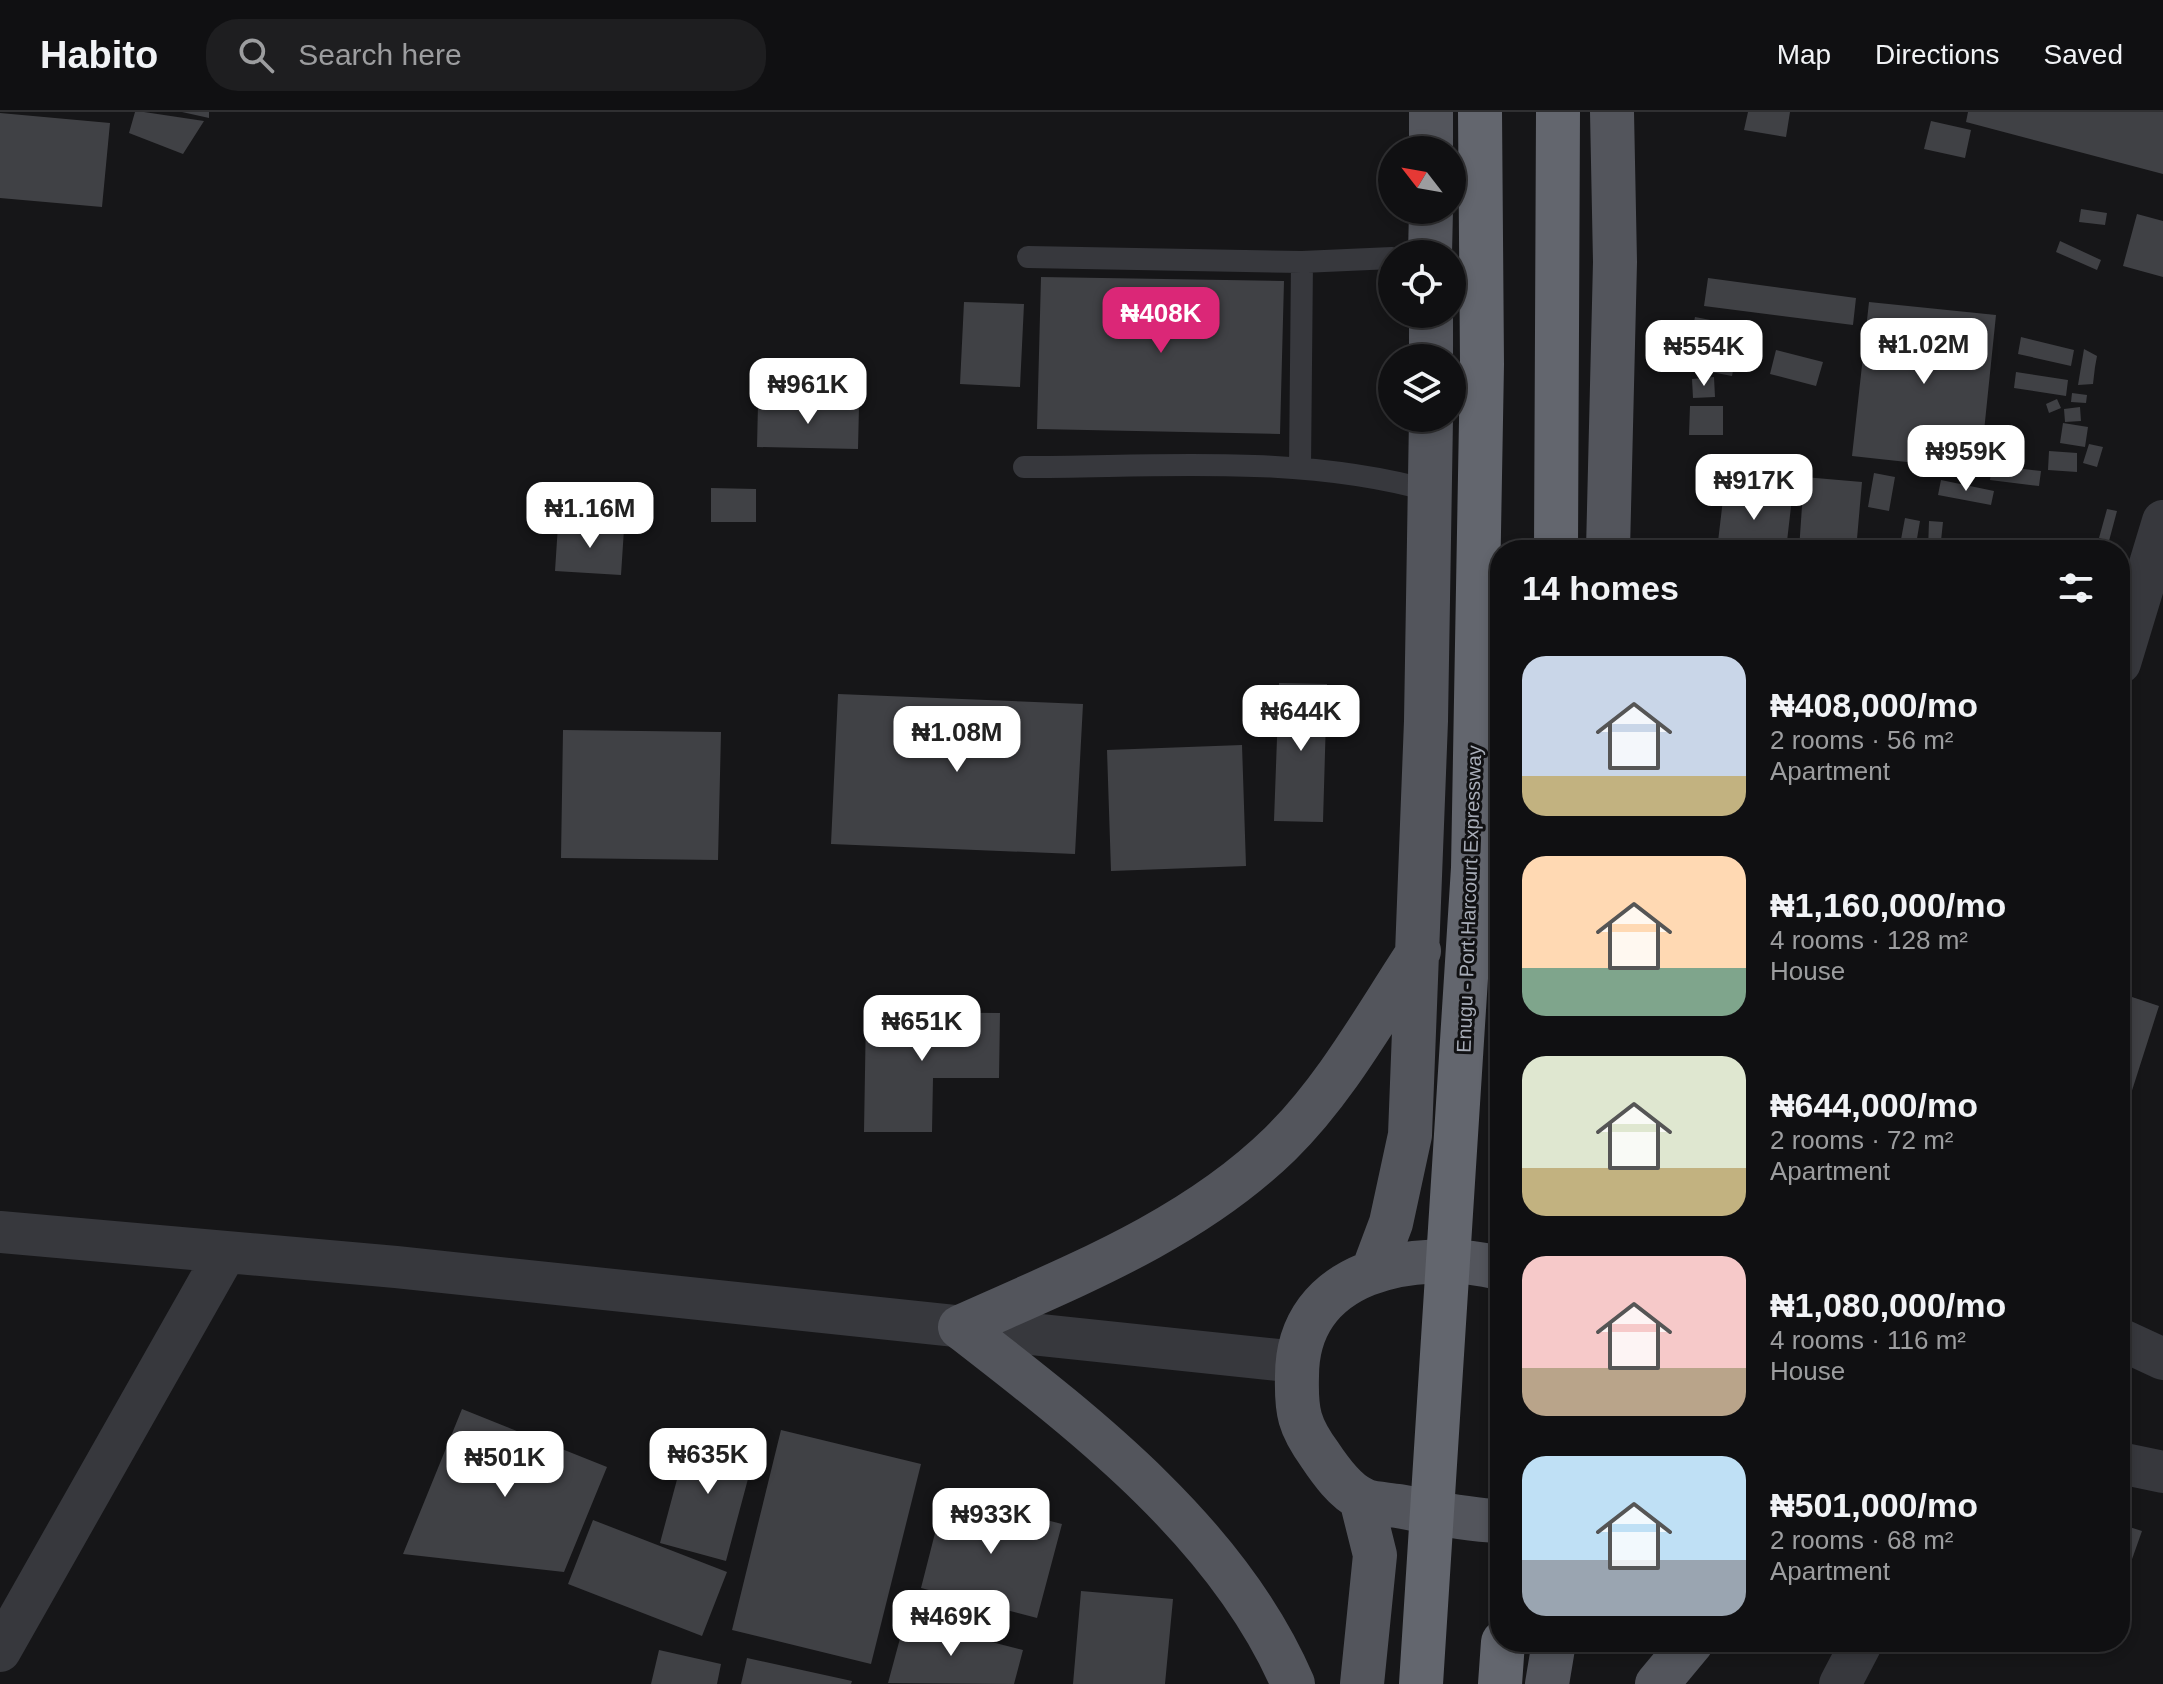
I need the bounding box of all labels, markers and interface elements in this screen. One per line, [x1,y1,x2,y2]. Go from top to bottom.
search box [206,19,766,91]
icon: search [234,33,278,77]
text: Habito [40,34,158,76]
text: Search here [298,38,462,71]
text: Map [1777,39,1831,70]
text: Directions [1875,39,2000,70]
text: Saved [2044,39,2123,70]
north arrow [1378,136,1466,224]
map controls [1378,136,1466,432]
button: locate [1378,240,1466,328]
pin: ₦408K [1105,287,1217,355]
text: ₦408K [1121,298,1201,328]
pin: ₦1.02M [1859,318,1989,386]
pin: ₦554K [1648,320,1760,388]
text: ₦1.02M [1878,329,1970,359]
text: ₦554K [1664,331,1744,361]
button: layers [1378,344,1466,432]
pin: ₦961K [752,358,864,426]
text: ₦961K [768,369,848,399]
pin: ₦959K [1910,425,2022,493]
text: ₦959K [1926,436,2006,466]
pin: ₦917K [1698,454,1810,522]
text: ₦917K [1714,465,1794,495]
pin: ₦1.16M [525,482,655,550]
text: ₦1.16M [544,493,636,523]
icon: filters [2054,566,2098,610]
text: 14 homes [1522,569,1679,607]
pin: ₦644K [1245,685,1357,753]
text: ₦408,000/mo [1770,686,1978,724]
icon: home [1586,688,1682,784]
text: ₦644K [1261,696,1341,726]
pin: ₦1.08M [892,706,1022,774]
text: ₦1.08M [911,717,1003,747]
text: 2 rooms · 56 m² [1770,725,1954,755]
street label: Enugu - Port Harcourt Expressway [1453,745,1485,1053]
text: Apartment [1770,756,1890,786]
text: ₦1,160,000/mo [1770,886,2006,924]
icon: home [1586,888,1682,984]
text: 4 rooms · 128 m² [1770,925,1968,955]
text: House [1770,956,1845,986]
pin: ₦651K [866,995,978,1063]
text: ₦651K [882,1006,962,1036]
text: ₦644,000/mo [1770,1086,1978,1124]
icon: home [1586,1088,1682,1184]
text: 2 rooms · 72 m² [1770,1125,1954,1155]
text: Apartment [1770,1156,1890,1186]
text: ₦1,080,000/mo [1770,1286,2006,1324]
icon: home [1586,1288,1682,1384]
text: 4 rooms · 116 m² [1770,1325,1966,1355]
text: House [1770,1356,1845,1386]
pin: ₦635K [652,1428,764,1496]
pin: ₦501K [449,1431,561,1499]
text: ₦635K [668,1439,748,1469]
text: ₦501K [465,1442,545,1472]
text: ₦501,000/mo [1770,1486,1978,1524]
pin: ₦933K [935,1488,1047,1556]
icon: home [1586,1488,1682,1584]
text: ₦933K [951,1499,1031,1529]
text: 2 rooms · 68 m² [1770,1525,1954,1555]
text: Apartment [1770,1556,1890,1586]
pin: ₦469K [895,1590,1007,1658]
text: ₦469K [911,1601,991,1631]

